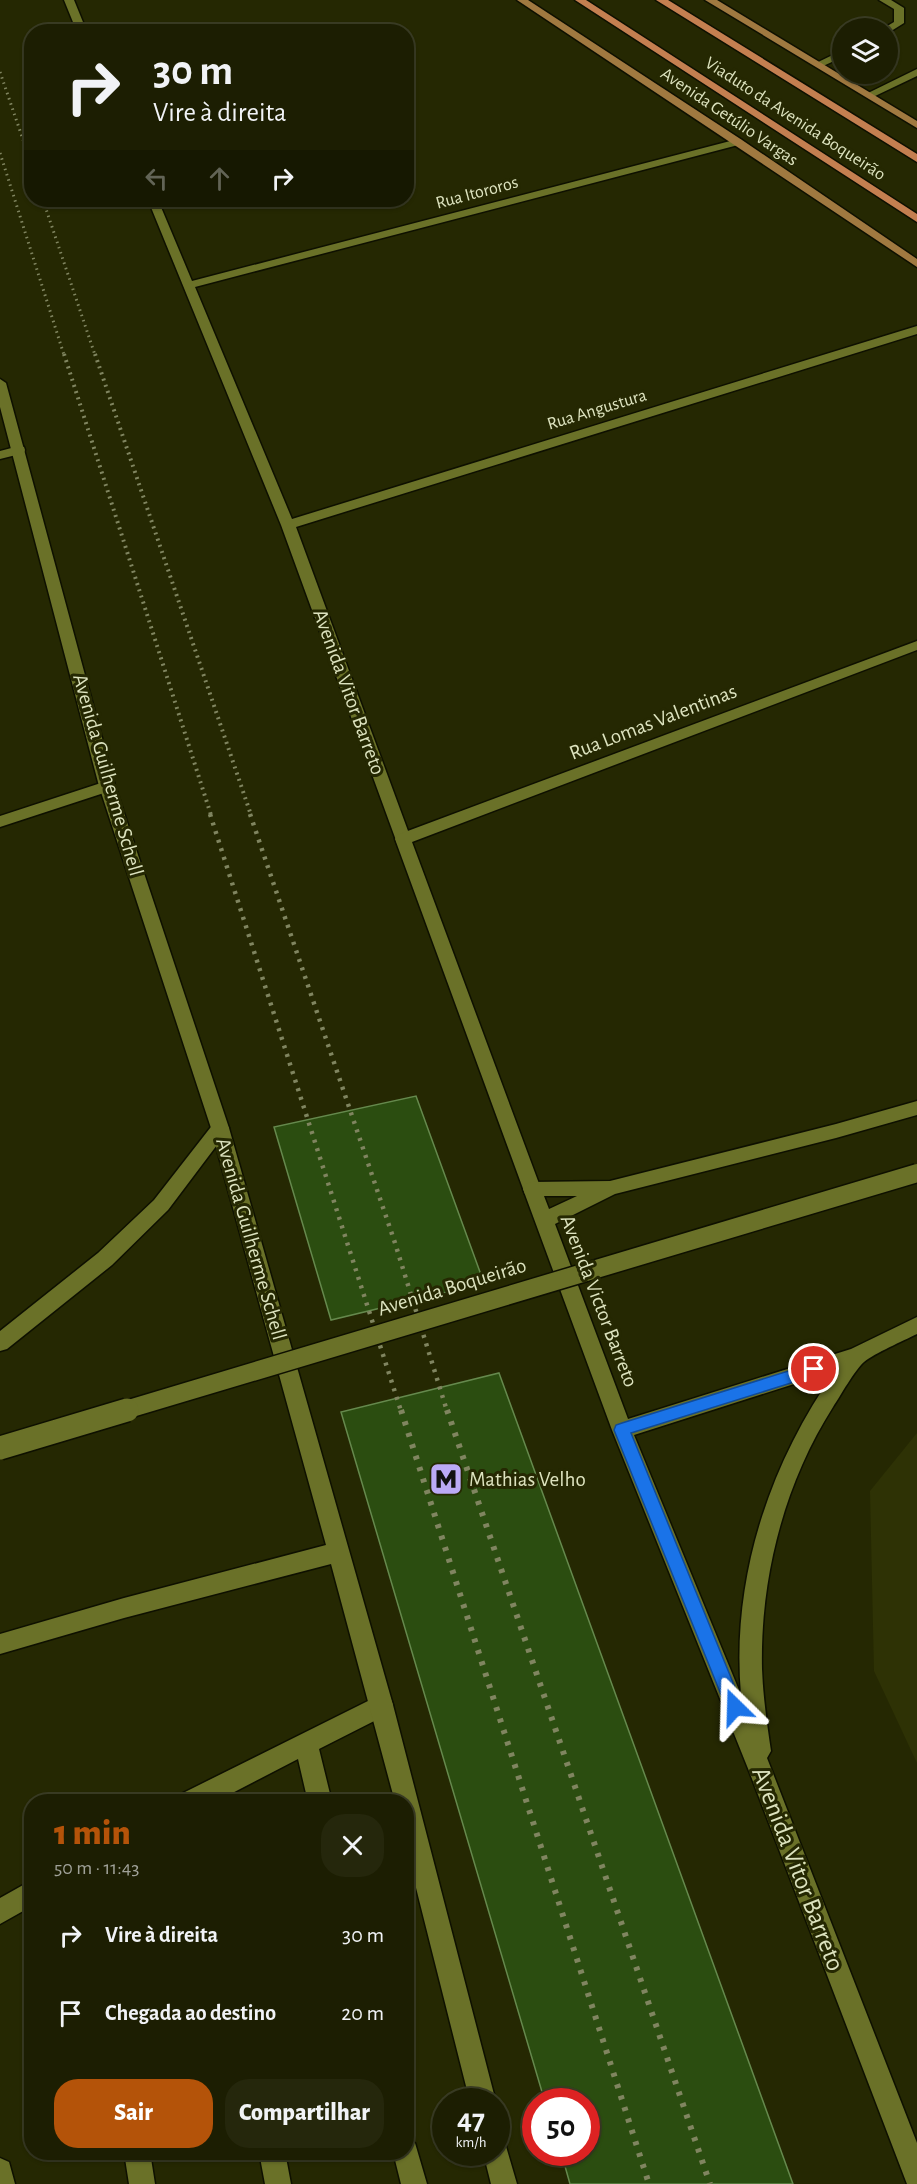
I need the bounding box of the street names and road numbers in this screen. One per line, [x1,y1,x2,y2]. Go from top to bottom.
street label: Viaduto da Avenida Boqueirão [701,54,889,184]
street label: Avenida Getúlio Vargas [657,65,801,169]
street label: Rua Itororos [434,173,520,213]
street label: Rua Angustura [545,386,649,434]
street label: Avenida Vitor Barreto [309,606,389,778]
street label: Avenida Guilherme Schell [69,672,147,878]
street label: Rua Lomas Valentinas [566,680,740,764]
street label: Avenida Guilherme Schell [212,1136,290,1342]
street label: Avenida Victor Barreto [557,1212,641,1390]
street label: Avenida Boqueirão [375,1254,529,1320]
street label: Avenida Vitor Barreto [747,1764,849,1974]

